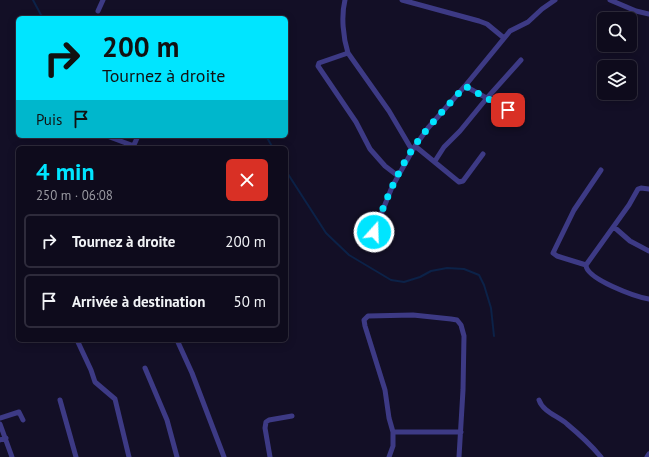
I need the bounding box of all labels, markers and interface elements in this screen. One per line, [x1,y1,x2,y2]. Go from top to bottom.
map controls [597,12,637,100]
button: search [597,12,637,52]
text: 200 m [102,28,179,65]
icon: right [36,32,88,84]
button: layers [597,60,637,100]
text: Tournez à droite [102,64,225,87]
pin [491,93,525,127]
icon: arrive [497,99,519,121]
icon: arrive [70,108,92,130]
text: Puis [36,110,62,129]
text: 4 min [36,156,95,187]
button: close [226,159,268,201]
text: 250 m · 06:08 [36,187,113,204]
position arrow [353,211,395,253]
icon: right [38,230,60,252]
text: Tournez à droite [72,232,175,251]
text: 200 m [225,232,266,251]
icon: arrive [38,290,60,312]
text: Arrivée à destination [72,292,205,311]
text: 50 m [233,292,266,311]

